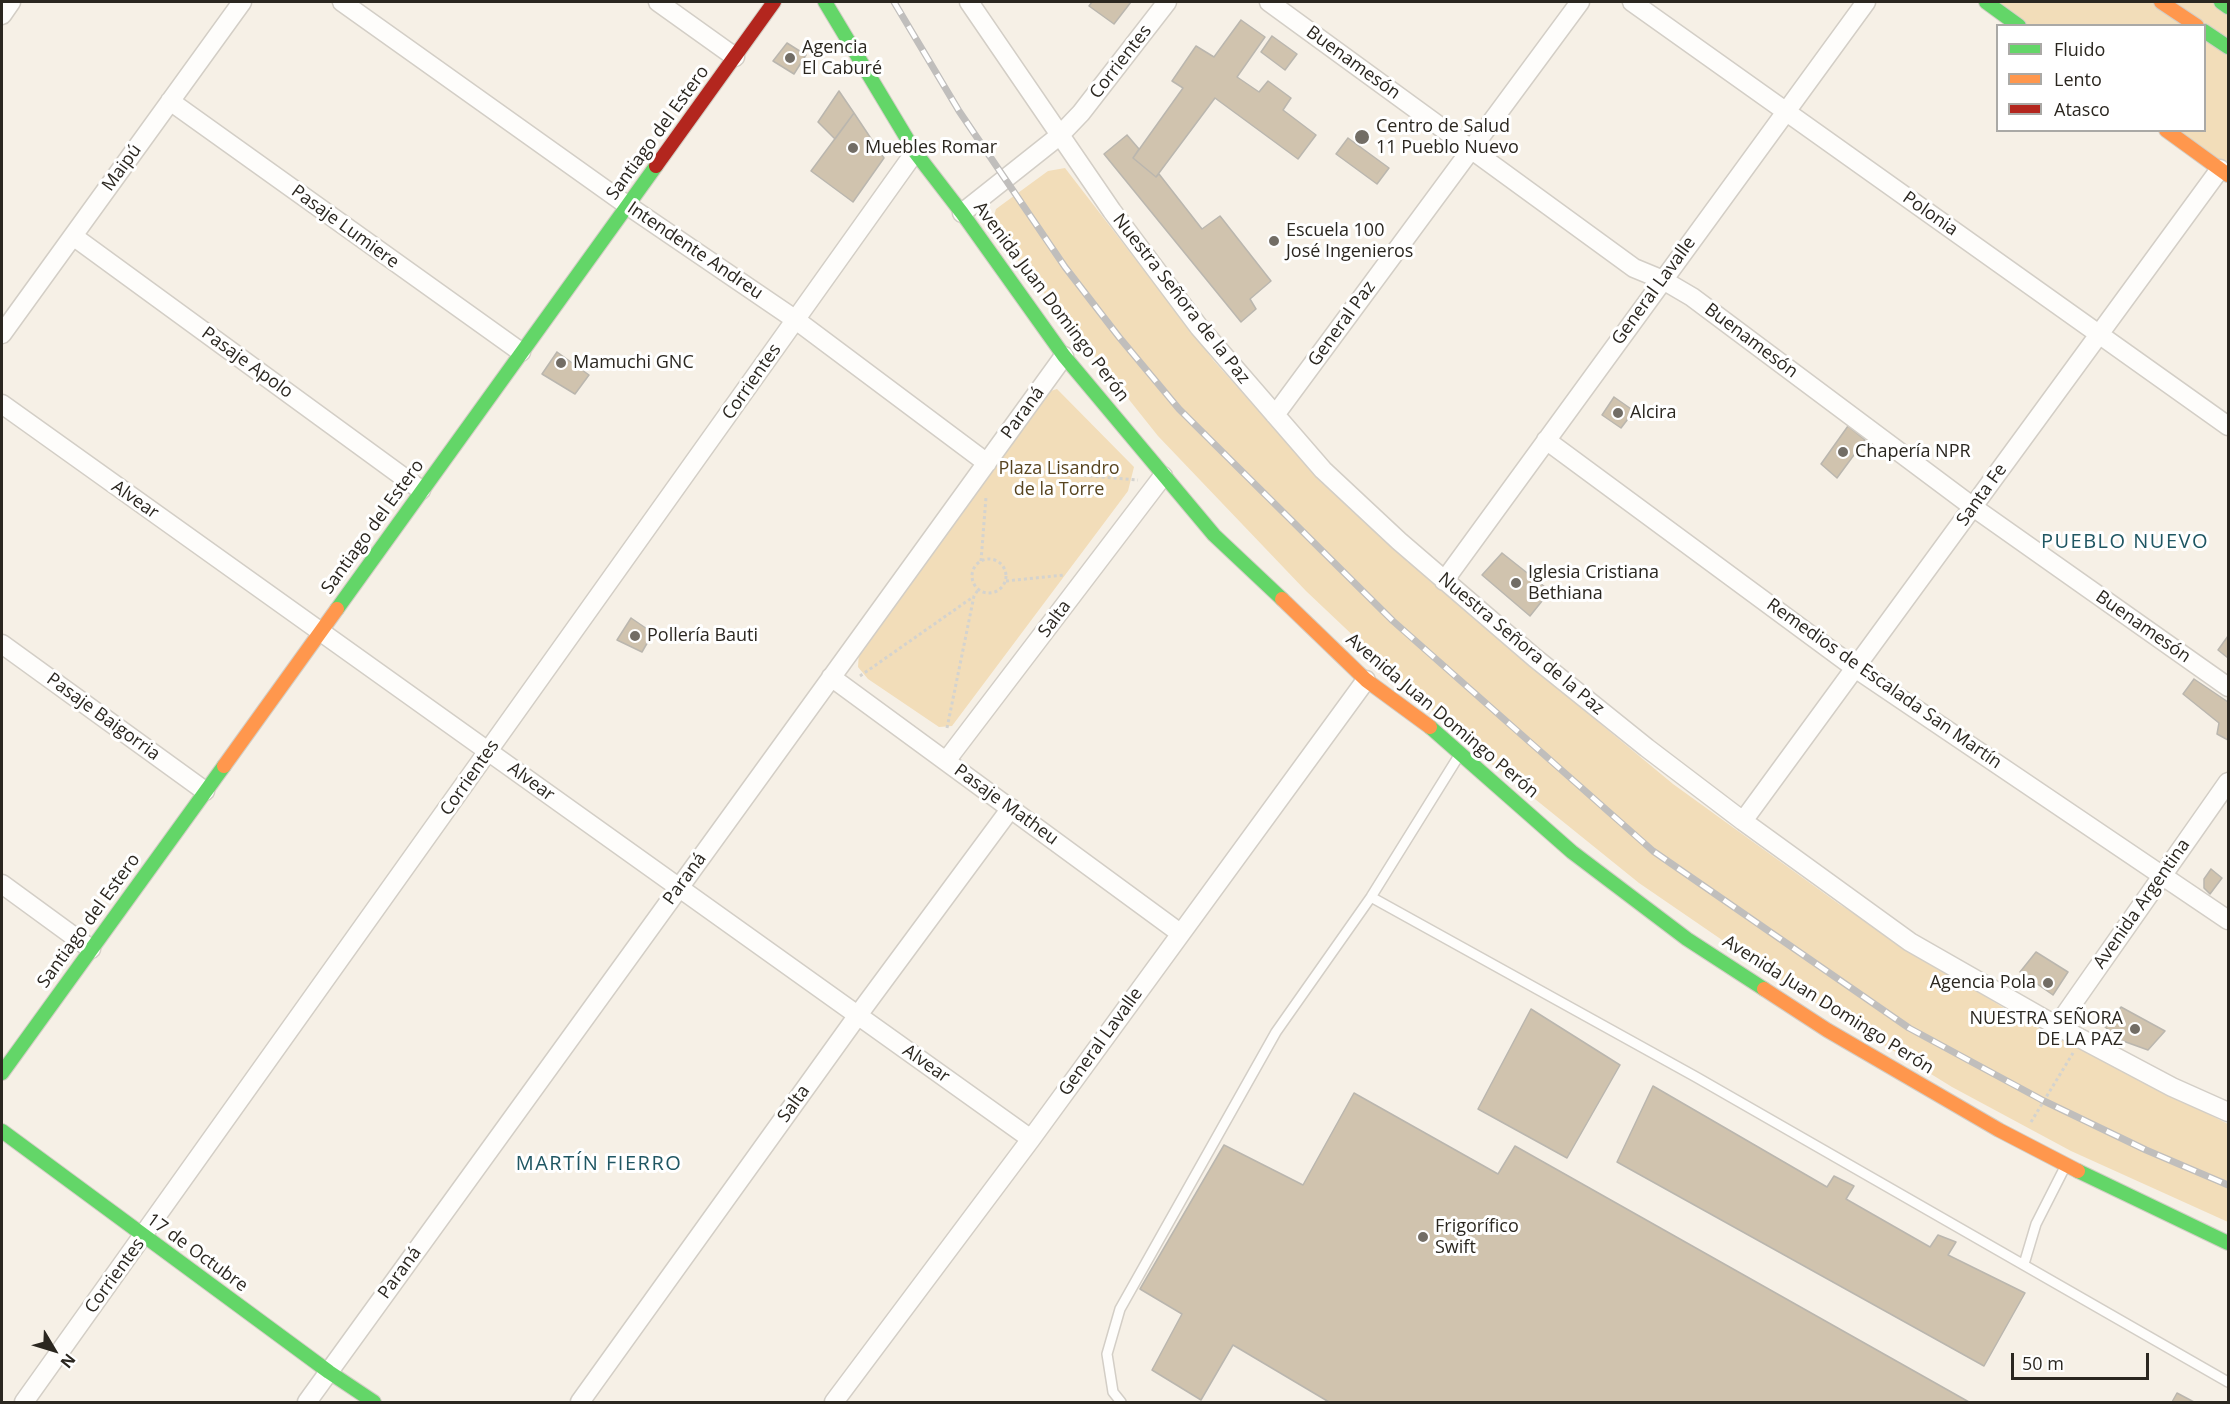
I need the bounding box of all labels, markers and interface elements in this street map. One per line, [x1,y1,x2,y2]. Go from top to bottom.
street label: Corrientes [1086,21,1156,103]
street label: Buenamesón [1302,22,1404,104]
legend [1996,24,2206,132]
place label: Agencia El Caburé [802,37,882,80]
text: Fluido [2054,37,2105,61]
marker: Agencia El Caburé [783,51,797,65]
street label: Santiago del Estero [602,62,714,204]
text: Lento [2054,67,2102,91]
text: Atasco [2054,97,2110,121]
place label: Centro de Salud 11 Pueblo Nuevo [1376,116,1519,158]
marker: Centro de Salud 11 Pueblo Nuevo [1353,128,1371,146]
place label: Muebles Romar [865,137,997,159]
street label: Maipú [98,140,146,196]
marker: Muebles Romar [846,141,860,155]
street label: Pasaje Lumiere [287,181,403,273]
street label: Polonia [1898,187,1962,241]
street label: Intendente Andreu [623,198,767,304]
street label: Avenida Juan Domingo Perón [969,198,1133,406]
street label: Nuestra Señora de la Paz [1108,210,1254,388]
place label: Escuela 100 José Ingenieros [1286,220,1413,262]
street label: General Lavalle [1607,233,1701,349]
marker: Escuela 100 José Ingenieros [1267,234,1281,248]
street label: General Paz [1304,277,1380,371]
street label: Buenamesón [1700,299,1802,383]
street label: Pasaje Apolo [197,323,297,403]
street label: Corrientes [718,340,786,424]
place label: Mamuchi GNC [573,352,694,374]
marker: Mamuchi GNC [554,356,568,370]
street label: Paraná [997,383,1049,443]
place label: Alcira [1630,402,1676,424]
marker: Alcira [1611,406,1625,420]
place label: Chapería NPR [1855,441,1971,463]
marker: Chapería NPR [1836,445,1850,459]
street label: Santiago del Estero [317,456,429,598]
park label: Plaza Lisandro de la Torre [998,458,1120,500]
street label: Santa Fe [1952,460,2012,530]
street label: Alvear [107,476,163,524]
district label: PUEBLO NUEVO [2041,530,2209,554]
place label: Iglesia Cristiana Bethiana [1528,562,1659,604]
street label: Nuestra Señora de la Paz [1434,568,1608,720]
marker: Iglesia Cristiana Bethiana [1509,576,1523,590]
street label: Buenamesón [2091,586,2195,668]
street label: Remedios de Escalada San Martín [1762,594,2006,774]
street label: Salta [1034,596,1076,642]
place label: Pollería Bauti [647,625,758,647]
marker: Pollería Bauti [628,629,642,643]
street label: Avenida Juan Domingo Perón [1341,629,1543,803]
street label: Pasaje Baigorria [42,669,164,765]
street label: Corrientes [436,736,504,820]
street label: Alvear [503,758,559,806]
street label: Pasaje Matheu [950,760,1062,850]
street label: Avenida Argentina [2089,835,2195,973]
street label: Paraná [659,849,711,909]
street label: Santiago del Estero [33,850,145,992]
street label: Avenida Juan Domingo Perón [1718,931,1938,1079]
place label: Agencia Pola [1930,972,2036,994]
marker: Agencia Pola [2041,976,2055,990]
street label: General Lavalle [1054,984,1148,1100]
place label: NUESTRA SEÑORA DE LA PAZ [1969,1008,2123,1050]
marker: NUESTRA SEÑORA DE LA PAZ [2128,1022,2142,1036]
street label: Alvear [898,1040,954,1088]
street label: Salta [773,1081,815,1127]
district label: MARTÍN FIERRO [516,1152,682,1176]
street label: 17 de Octubre [142,1209,252,1297]
place label: Frigorífico Swift [1435,1216,1519,1258]
marker: Frigorífico Swift [1416,1230,1430,1244]
street label: Corrientes [80,1234,150,1318]
street label: Paraná [374,1243,426,1303]
north arrow [24,1320,84,1380]
scale bar [2014,1341,2152,1379]
text: N [56,1349,81,1373]
text: 50 m [2022,1351,2064,1375]

